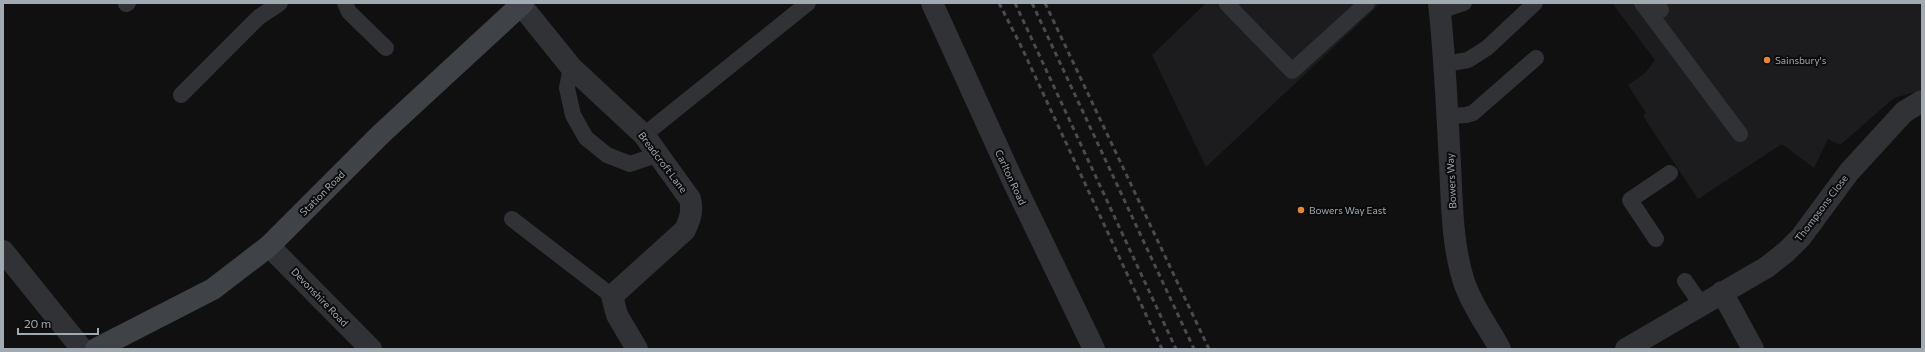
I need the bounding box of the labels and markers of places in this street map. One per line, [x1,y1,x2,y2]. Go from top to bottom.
place label: Sainsbury's [1775,54,1827,66]
marker: Sainsbury's [1762,55,1772,65]
place label: Bowers Way East [1309,204,1386,216]
marker: Bowers Way East [1296,205,1306,215]

